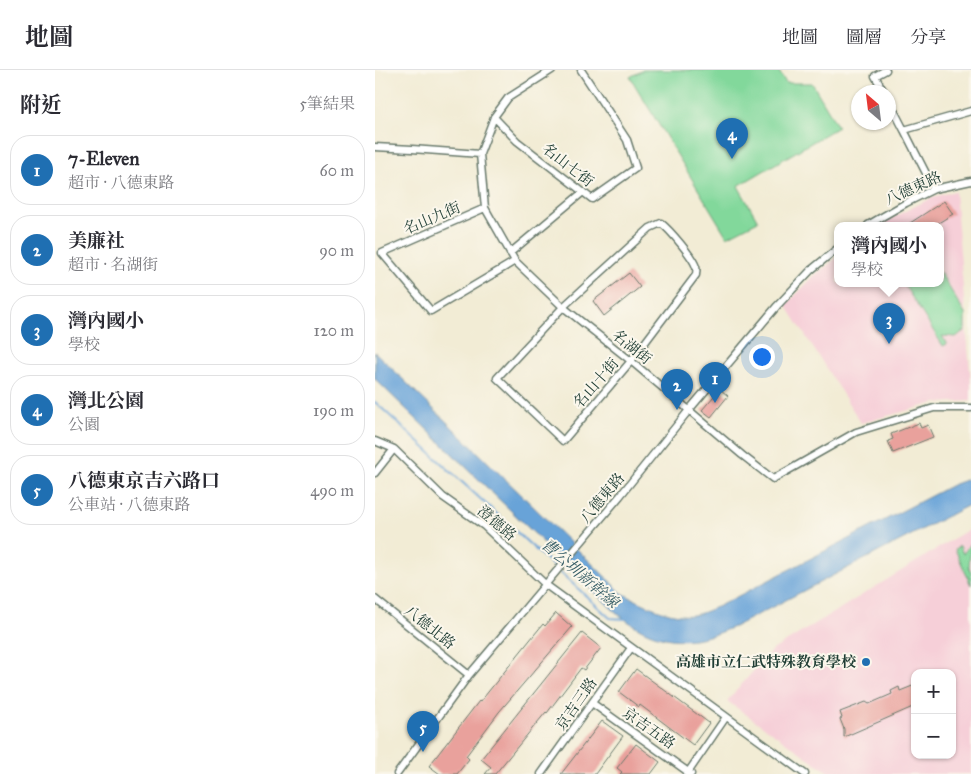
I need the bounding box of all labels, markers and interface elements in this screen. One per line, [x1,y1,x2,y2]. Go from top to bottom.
text: 地圖 [25,22,73,52]
text: 地圖 [782,26,818,48]
text: 圖層 [846,26,882,48]
text: 分享 [910,26,946,48]
north arrow [851,85,896,130]
text: 附近 [20,92,62,118]
text: 5筆結果 [300,94,355,113]
pin: 4 [716,118,748,159]
street label: 名山七街 [539,139,597,191]
text: 7-Eleven [68,147,140,170]
text: 1 [34,161,40,180]
text: 60 m [320,161,354,180]
street label: 八德東路 [882,168,944,208]
text: 超市 · 八德東路 [68,173,174,192]
street label: 名山九街 [401,198,463,238]
popup [834,222,944,287]
text: 美廉社 [68,229,125,252]
text: 灣內國小 [851,234,927,257]
text: 2 [33,241,41,260]
text: 90 m [319,241,354,260]
text: 超市 · 名湖街 [68,255,158,274]
text: 學校 [851,260,883,279]
pin: 3 [873,303,905,344]
text: 灣內國小 [68,309,144,332]
text: 3 [34,321,40,340]
text: 120 m [314,321,354,340]
street label: 名湖街 [609,326,655,368]
text: 學校 [68,335,100,354]
your location [749,344,775,370]
street label: 名山十街 [570,354,622,412]
pin: 1 [699,362,731,403]
pin: 2 [661,369,693,410]
text: 灣北公園 [68,389,144,412]
text: 4 [33,401,41,420]
text: 190 m [313,401,354,420]
text: 公園 [68,415,100,434]
text: 八德東京吉六路口 [68,469,220,492]
street label: 八德東路 [576,469,628,527]
text: 5 [33,481,41,500]
text: 490 m [310,481,354,500]
text: 公車站 · 八德東路 [68,495,190,514]
street label: 澄德路 [474,502,520,544]
water label: 曹公圳新幹線 [538,534,624,613]
street label: 八德北路 [401,601,459,653]
place label: 高雄市立仁武特殊教育學校 [676,653,857,671]
marker: 高雄市立仁武特殊教育學校 [860,656,872,668]
map controls [911,669,956,759]
button: + [911,669,956,714]
street label: 京吉三路 [551,674,601,734]
street label: 京吉五路 [619,703,679,753]
pin: 5 [407,711,439,752]
button: − [911,714,956,759]

